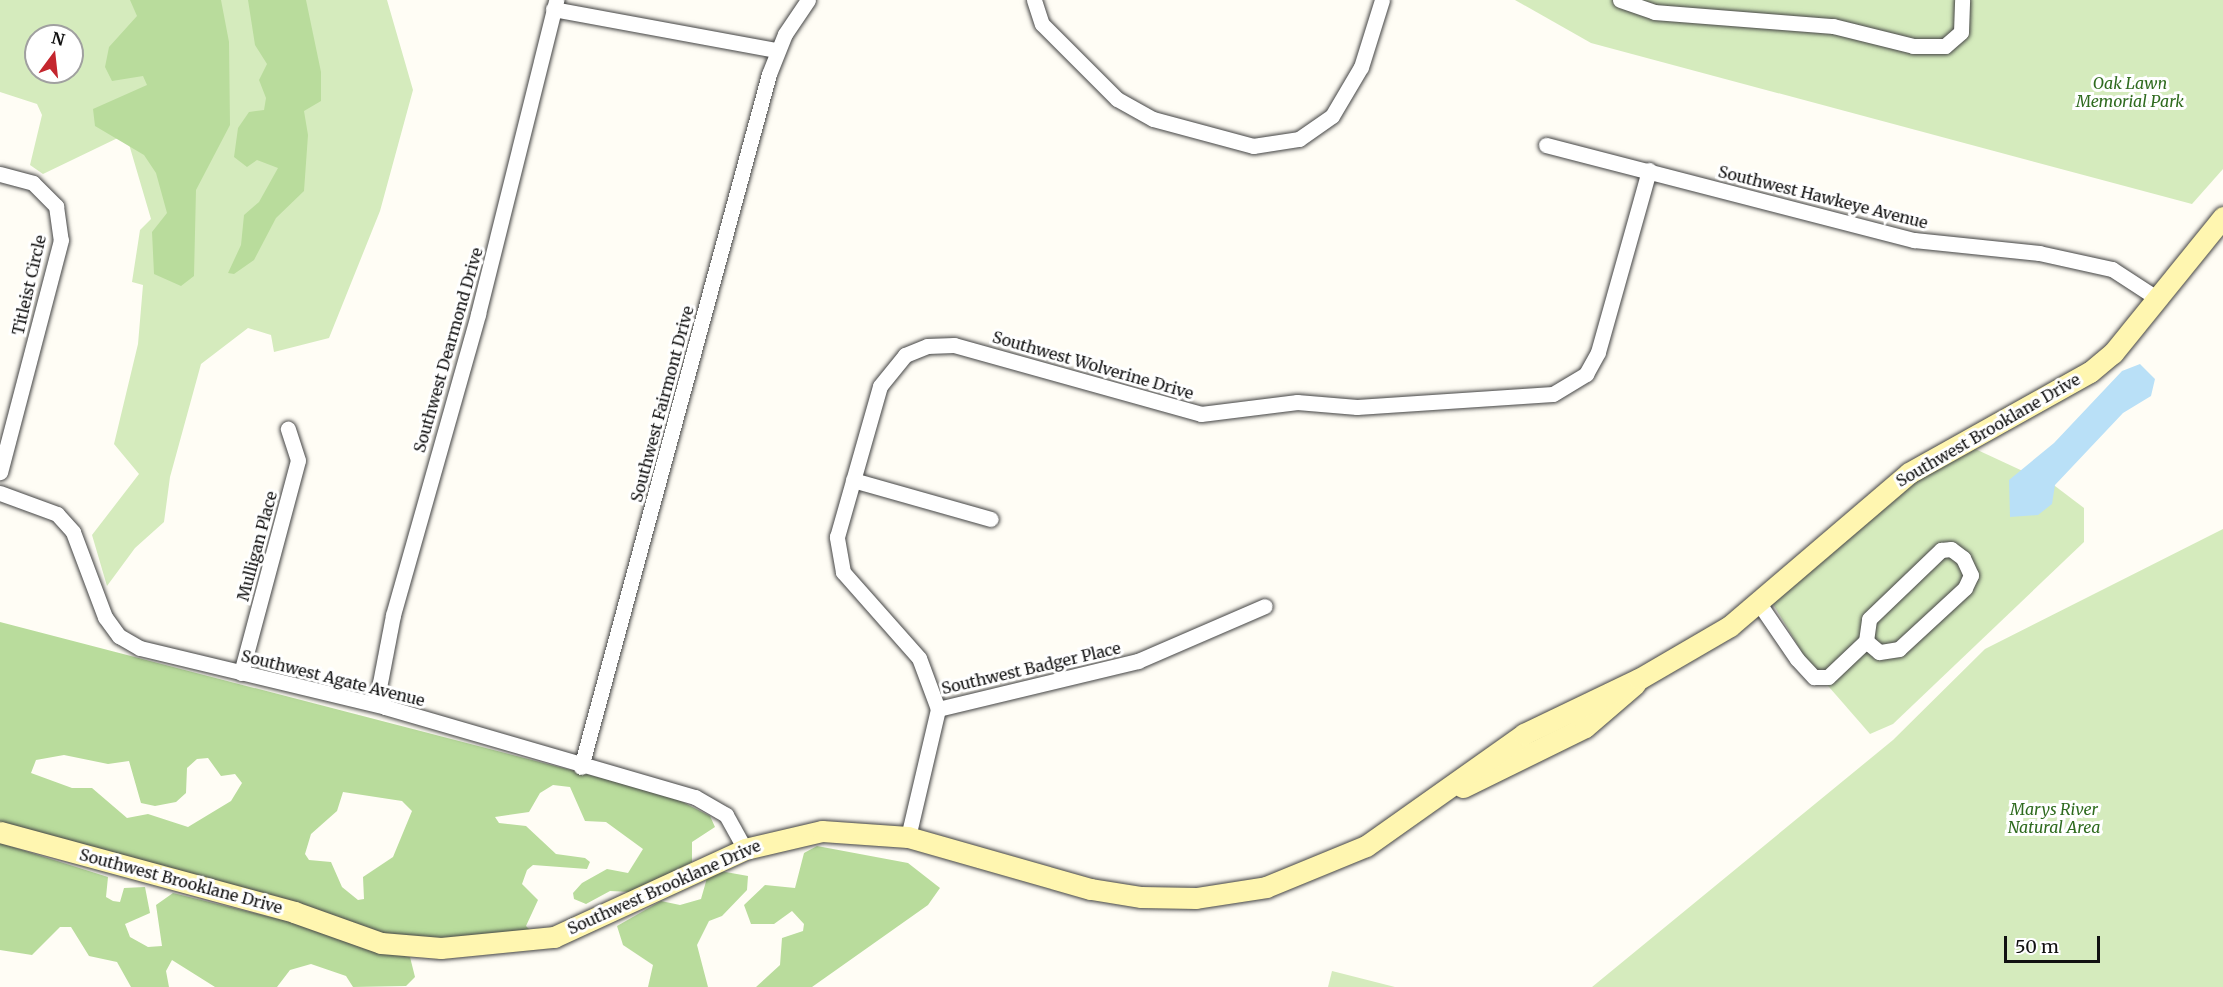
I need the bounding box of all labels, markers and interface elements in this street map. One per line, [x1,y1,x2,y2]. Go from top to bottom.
north arrow [24,24,84,84]
text: N [49,27,67,50]
park label: Oak Lawn Memorial Park [2076,73,2184,111]
street label: Southwest Hawkeye Avenue [1716,162,1930,232]
street label: Titleist Circle [8,233,50,337]
street label: Southwest Dearmond Drive [410,245,486,455]
street label: Southwest Fairmont Drive [627,304,697,504]
street label: Southwest Wolverine Drive [990,327,1196,403]
street label: Southwest Brooklane Drive [1892,369,2084,491]
street label: Mulligan Place [233,489,281,603]
street label: Southwest Badger Place [940,638,1122,698]
street label: Southwest Agate Avenue [239,646,427,710]
park label: Marys River Natural Area [2008,799,2100,837]
street label: Southwest Brooklane Drive [564,836,764,938]
street label: Southwest Brooklane Drive [77,845,285,917]
scale bar [2007,924,2103,962]
text: 50 m [2015,935,2059,958]

